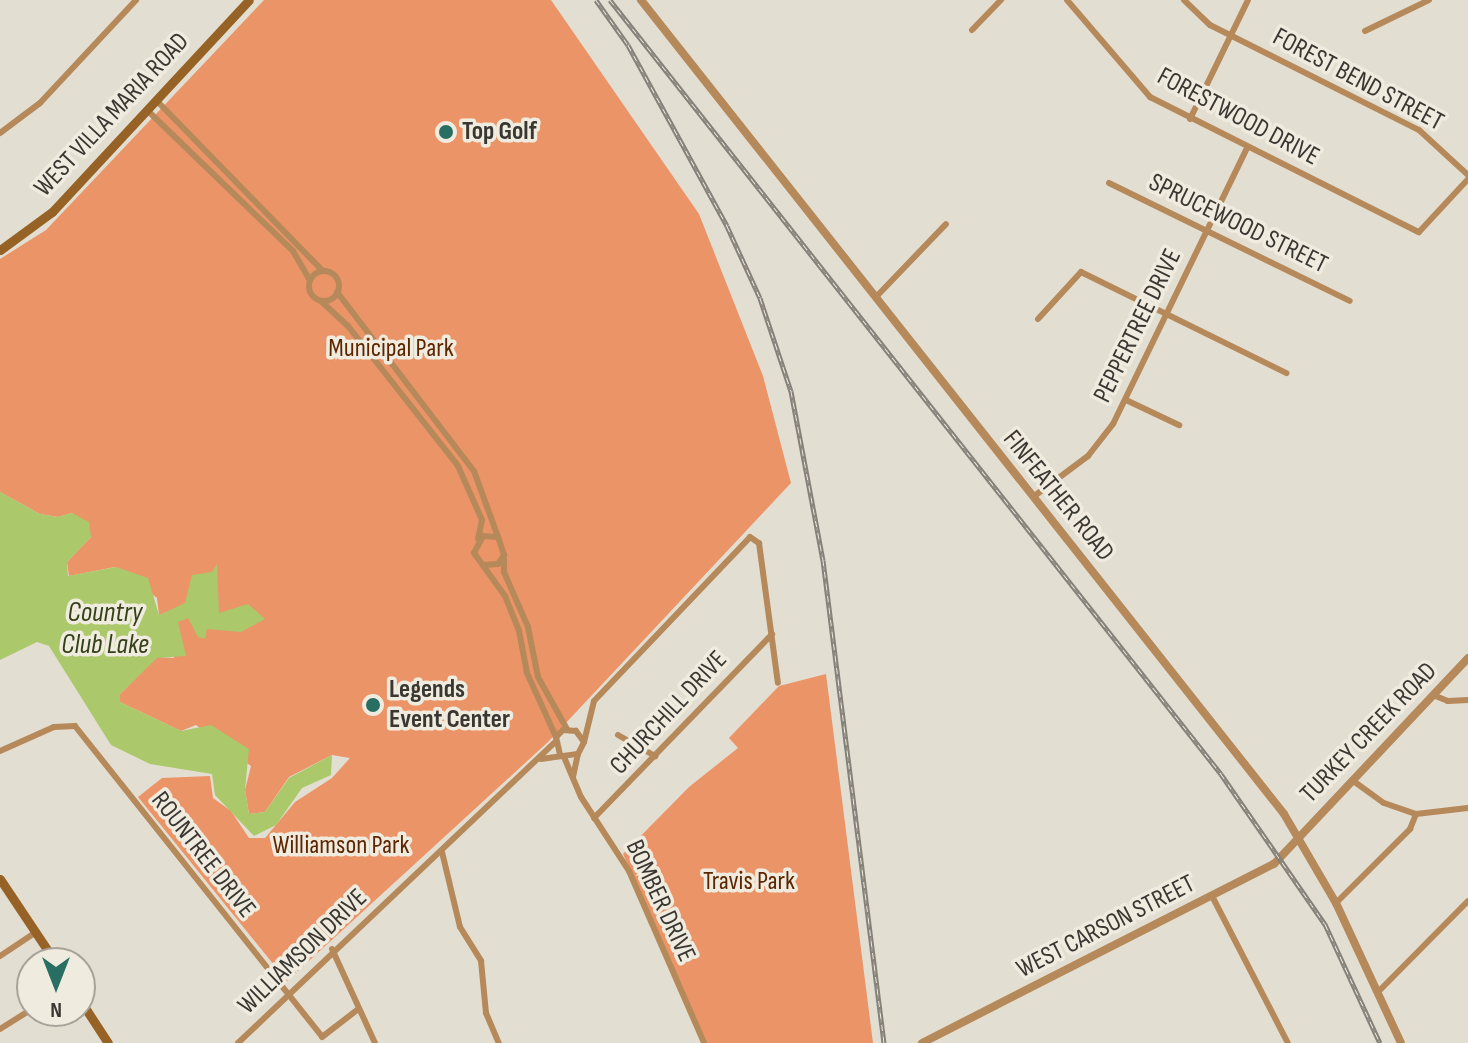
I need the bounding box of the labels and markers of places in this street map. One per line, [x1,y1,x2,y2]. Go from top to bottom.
place label: Top Golf [462,116,537,148]
marker: Top Golf [437,123,455,141]
place label: Legends Event Center [389,674,510,736]
marker: Legends Event Center [364,696,382,714]

